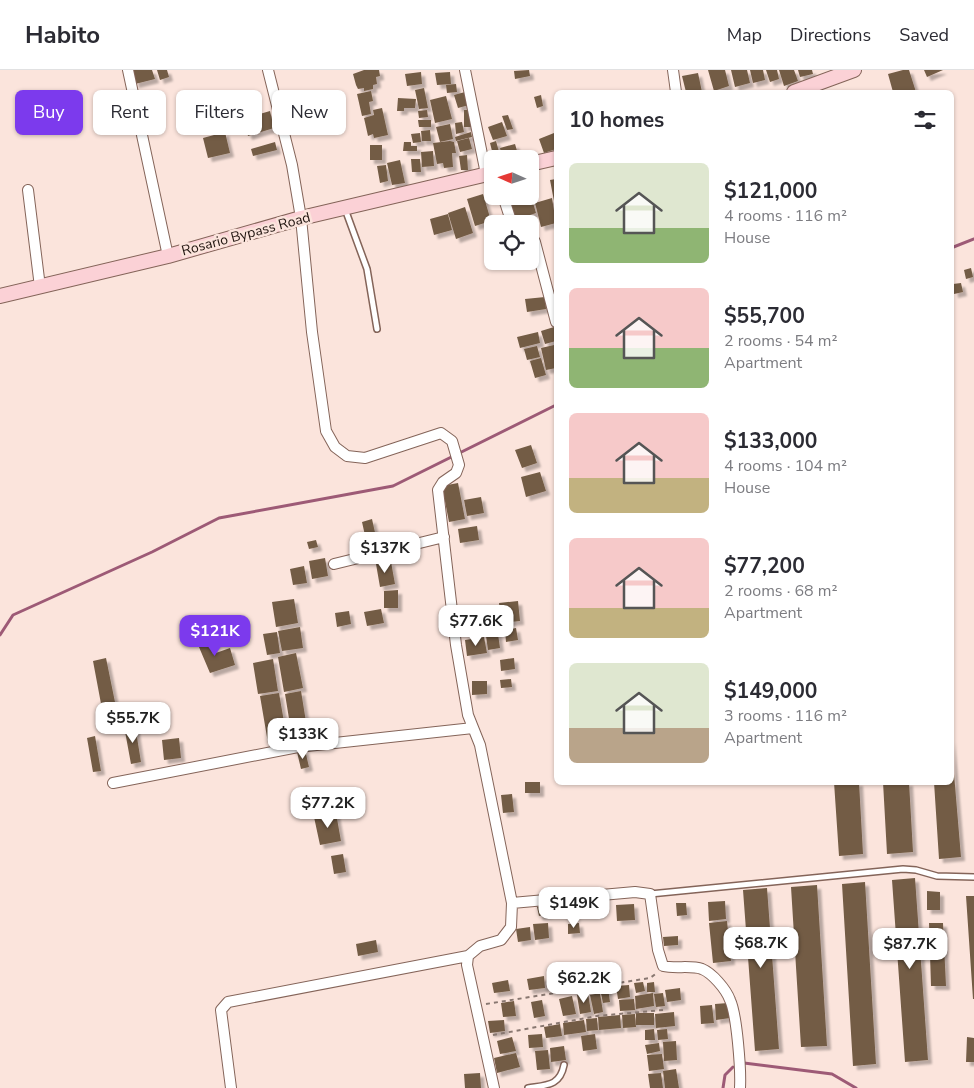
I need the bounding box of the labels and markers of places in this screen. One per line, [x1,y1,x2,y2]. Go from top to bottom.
pin: $137K [350,532,420,574]
pin: $77.6K [435,604,517,647]
pin: $121K [180,614,250,657]
pin: $55.7K [92,702,174,744]
pin: $133K [268,718,338,760]
pin: $77.2K [287,786,369,829]
pin: $149K [539,886,609,929]
pin: $68.7K [720,926,802,969]
pin: $87.7K [869,928,951,970]
pin: $62.2K [543,962,625,1004]

